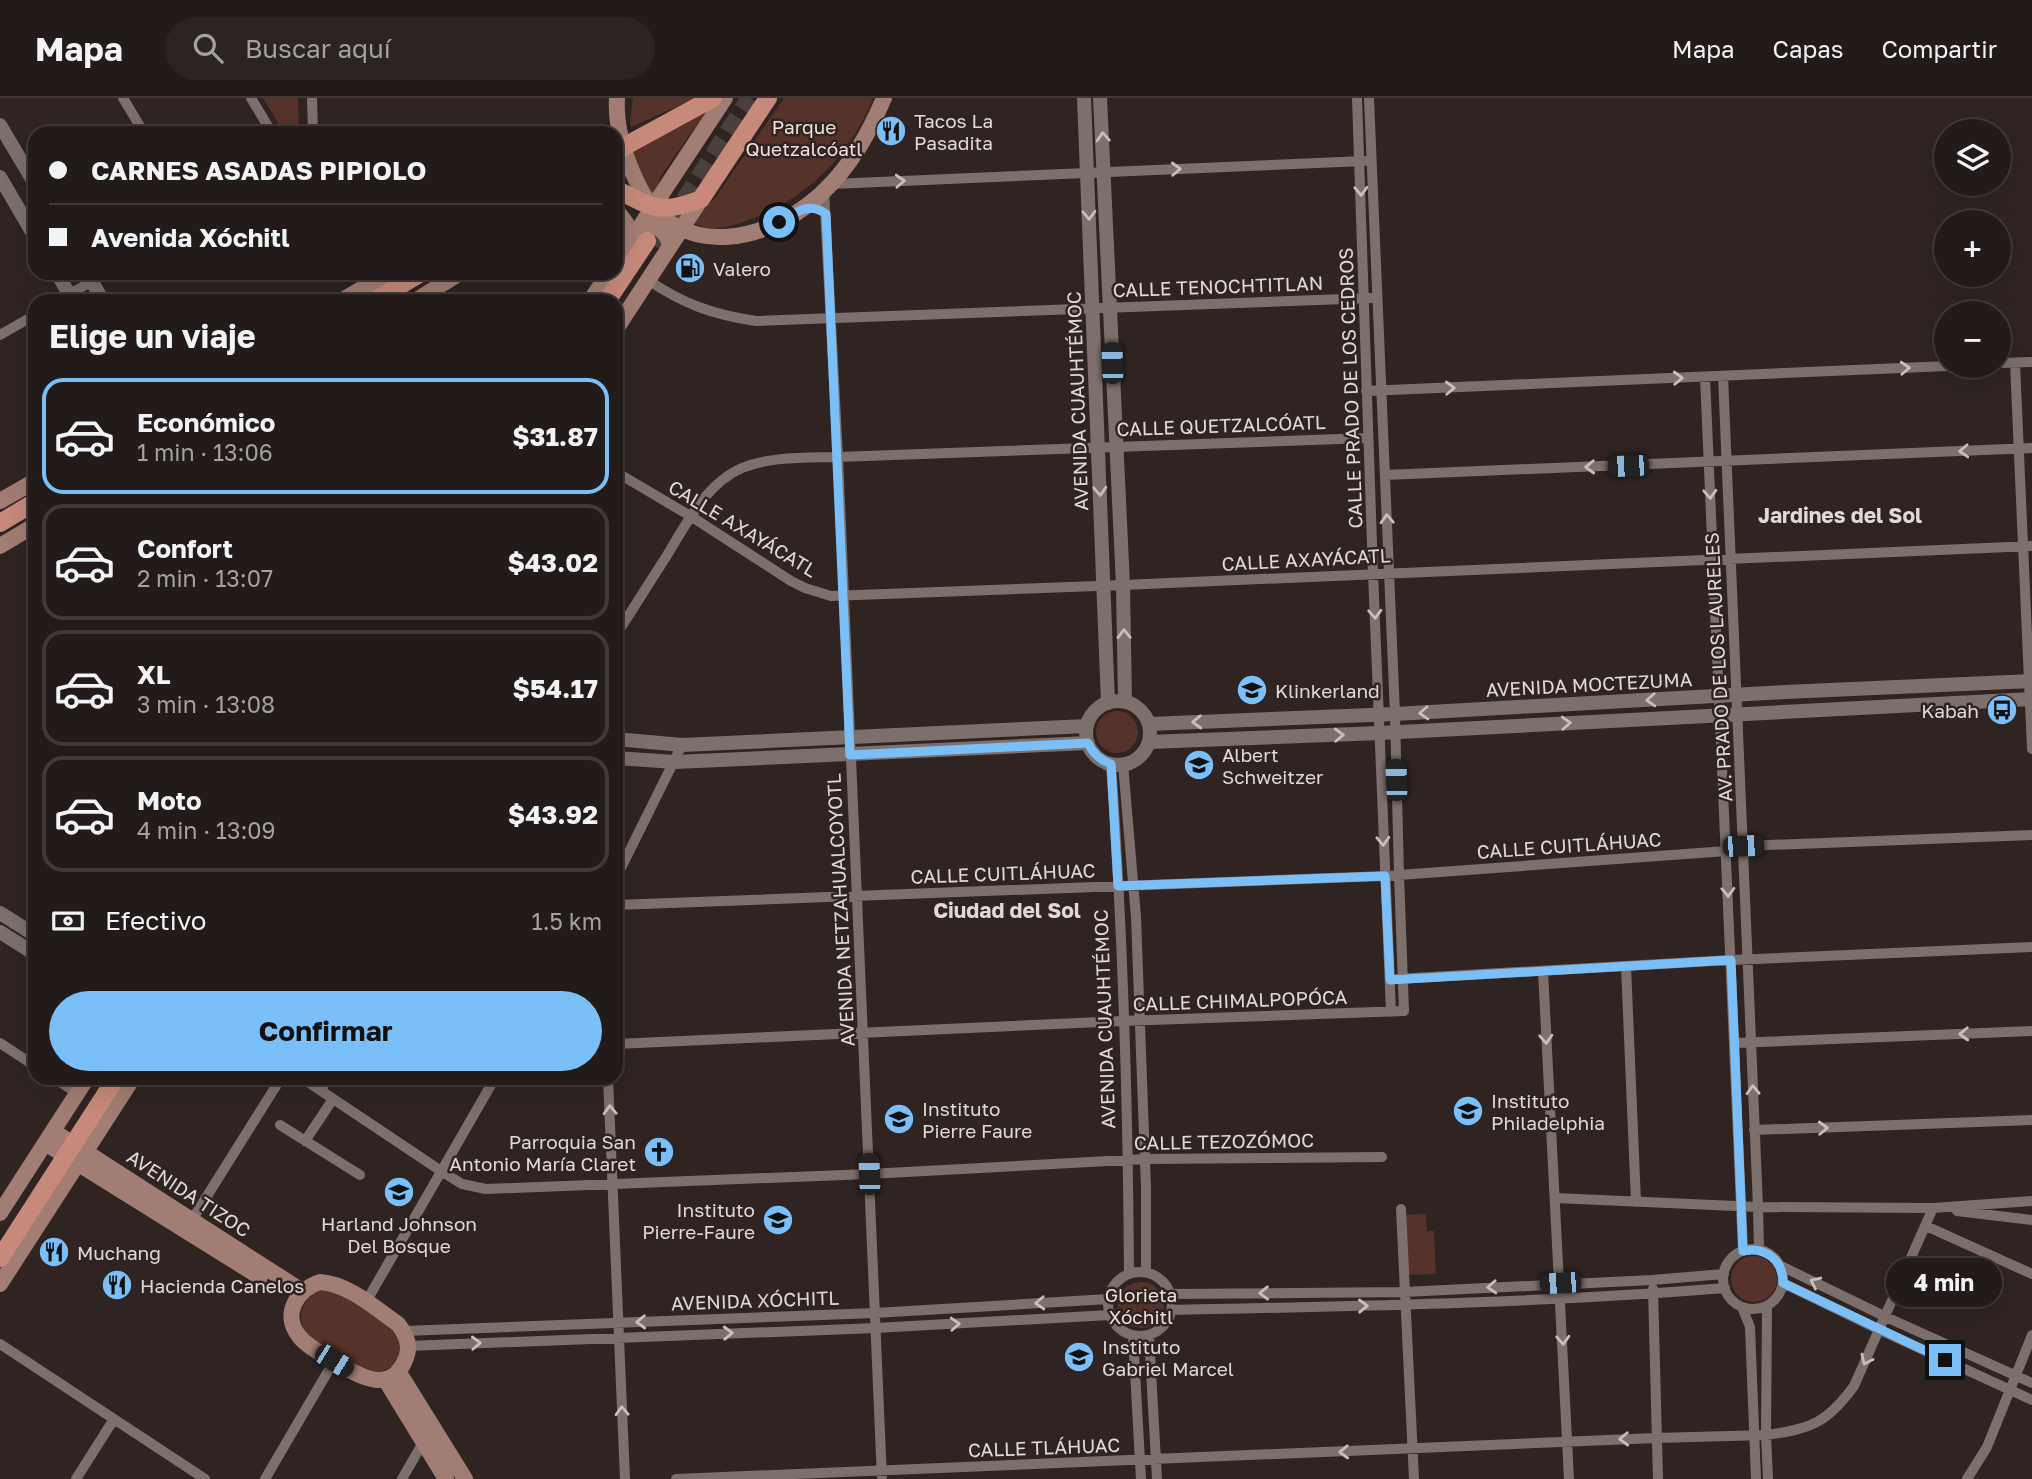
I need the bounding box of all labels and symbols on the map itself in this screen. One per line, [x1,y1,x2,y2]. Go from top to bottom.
place label: Tacos La Pasadita [914,109,993,154]
restaurant icon: Tacos La Pasadita [874,114,908,148]
park label: Parque Quetzalcóatl [746,115,862,160]
one-way arrow [1095,131,1110,142]
one-way arrow [1171,161,1182,176]
one-way arrow [895,174,906,189]
one-way arrow [1353,186,1369,196]
route start [763,206,795,238]
one-way arrow [1082,210,1097,221]
street label: CALLE PRADO DE LOS CEDROS [1334,247,1366,529]
fuel station icon: Valero [673,251,707,285]
place label: Valero [713,257,771,280]
street label: CALLE TENOCHTITLAN [1112,271,1324,301]
street label: AVENIDA CUAUHTÉMOC [1062,291,1092,511]
car [1101,342,1124,384]
one-way arrow [1900,360,1911,375]
one-way arrow [1672,370,1683,385]
one-way arrow [1445,380,1456,395]
street label: CALLE QUETZALCÓATL [1116,410,1326,440]
one-way arrow [1958,444,1969,459]
car [1607,455,1650,477]
one-way arrow [1584,460,1595,475]
street label: CALLE AXAYÁCATL [665,475,822,581]
one-way arrow [1093,486,1108,497]
one-way arrow [1703,489,1718,500]
district label: Jardines del Sol [1758,502,1922,528]
one-way arrow [1379,513,1394,524]
street label: AV. PRADO DE LOS LAURELES [1699,532,1737,802]
street label: CALLE AXAYÁCATL [1221,543,1391,575]
one-way arrow [1367,609,1382,620]
one-way arrow [1116,628,1132,638]
street label: AVENIDA MOCTEZUMA [1485,667,1693,701]
school or university icon: Klinkerland [1235,673,1269,707]
place label: Klinkerland [1275,679,1380,702]
one-way arrow [1646,692,1657,707]
bus stop icon: Kabah [1985,693,2019,727]
place label: Kabah [1921,699,1979,722]
one-way arrow [1419,705,1430,720]
one-way arrow [1191,714,1202,729]
one-way arrow [1561,716,1572,731]
one-way arrow [1334,727,1345,742]
place label: Albert Schweitzer [1222,743,1324,788]
school or university icon: Albert Schweitzer [1182,748,1216,782]
car [1385,759,1408,801]
street label: AVENIDA NETZAHUALCOYOTL [821,773,859,1047]
street label: CALLE CUITLÁHUAC [1476,827,1662,863]
car [1722,835,1765,857]
one-way arrow [1376,836,1391,847]
street label: CALLE CUITLÁHUAC [910,858,1096,888]
one-way arrow [1721,887,1736,898]
district label: Ciudad del Sol [933,897,1081,923]
street label: AVENIDA CUAUHTÉMOC [1089,909,1119,1129]
street label: CALLE CHIMALPOPÓCA [1132,985,1348,1015]
one-way arrow [1958,1026,1969,1041]
one-way arrow [1539,1034,1554,1045]
one-way arrow [1745,1085,1760,1096]
place label: Instituto Philadelphia [1491,1089,1605,1134]
school or university icon: Instituto Philadelphia [1451,1094,1485,1128]
place label: Instituto Pierre Faure [922,1097,1032,1142]
school or university icon: Instituto Pierre Faure [882,1102,916,1136]
one-way arrow [602,1104,617,1115]
one-way arrow [1817,1120,1828,1135]
street label: CALLE TEZOZÓMOC [1134,1128,1314,1154]
place label: Parroquia San Antonio María Claret [449,1130,636,1175]
church icon: Parroquia San Antonio María Claret [642,1135,676,1169]
street label: AVENIDA TIZOC [123,1145,255,1241]
car [858,1153,881,1195]
school or university icon: Harland Johnson Del Bosque [382,1175,416,1209]
place label: Instituto Pierre-Faure [642,1198,755,1243]
school or university icon: Instituto Pierre-Faure [761,1203,795,1237]
place label: Harland Johnson Del Bosque [321,1212,477,1257]
restaurant icon: Muchang [37,1235,71,1269]
place label: Muchang [77,1241,161,1264]
callout: 4 min [1887,1258,2003,1308]
restaurant icon: Hacienda Canelos [100,1268,134,1302]
car [1539,1271,1582,1295]
place label: Hacienda Canelos [140,1274,304,1297]
one-way arrow [1810,1276,1822,1290]
one-way arrow [1486,1280,1497,1295]
park label: Glorieta Xóchitl [1105,1283,1177,1328]
one-way arrow [1258,1285,1269,1301]
street label: AVENIDA XÓCHITL [670,1286,840,1314]
one-way arrow [1034,1296,1045,1311]
one-way arrow [1358,1298,1369,1314]
one-way arrow [636,1314,647,1329]
one-way arrow [950,1316,961,1331]
one-way arrow [723,1326,734,1341]
one-way arrow [1555,1334,1570,1345]
place label: Instituto Gabriel Marcel [1102,1335,1234,1380]
one-way arrow [471,1336,482,1351]
school or university icon: Instituto Gabriel Marcel [1062,1340,1096,1374]
car [311,1341,358,1381]
route end [1929,1344,1961,1376]
one-way arrow [1860,1353,1874,1365]
one-way arrow [615,1405,630,1416]
one-way arrow [1618,1432,1629,1447]
street label: CALLE TLÁHUAC [968,1433,1120,1461]
one-way arrow [1339,1444,1350,1459]

